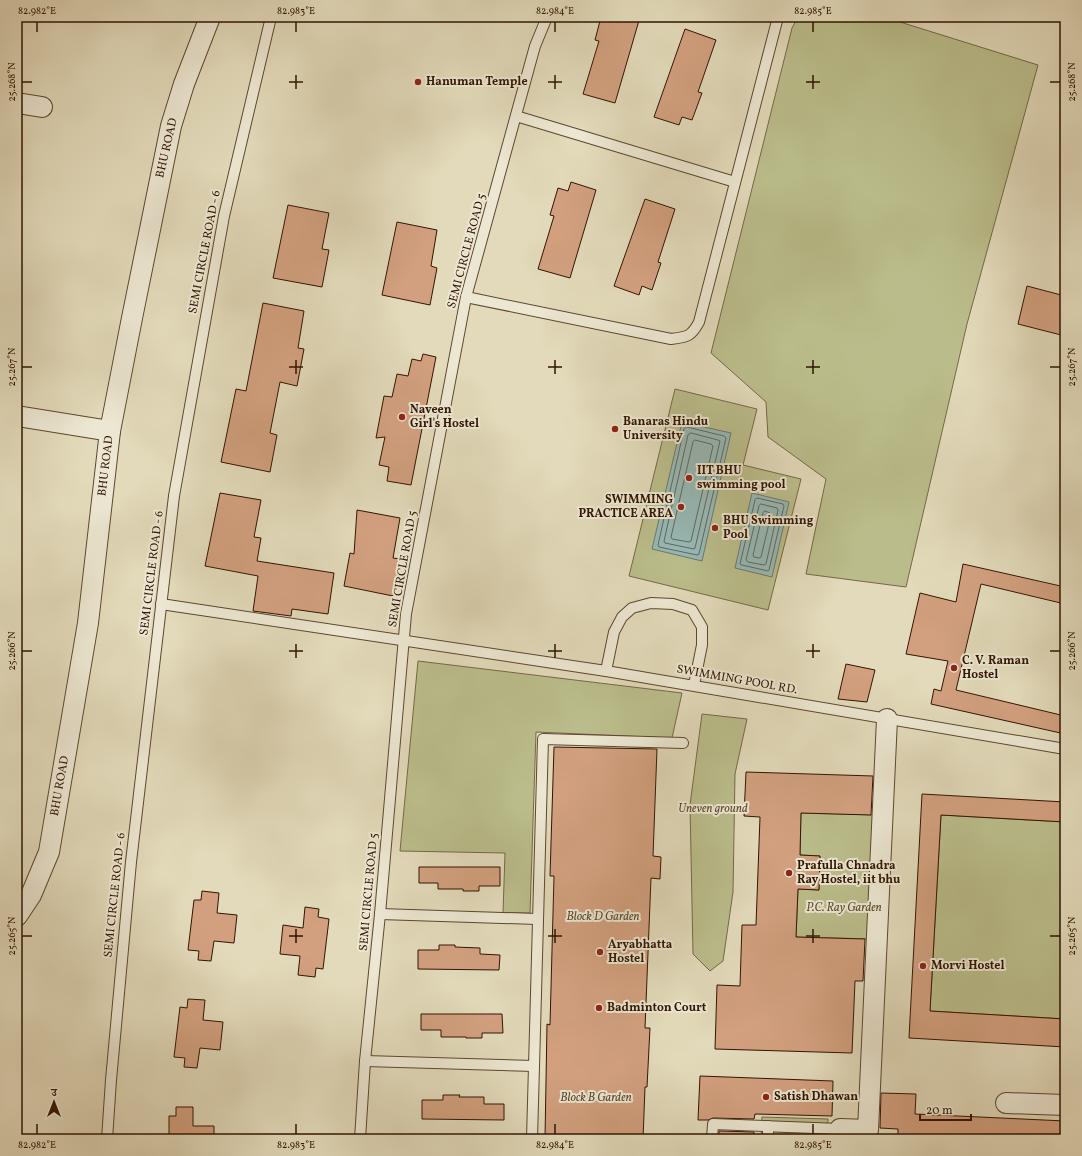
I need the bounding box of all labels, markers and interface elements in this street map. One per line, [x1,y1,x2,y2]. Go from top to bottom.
text: 82.982°E [18,4,56,18]
text: 82.983°E [277,4,315,18]
text: 82.984°E [536,4,574,18]
text: 82.985°E [794,4,832,18]
text: 25.268°N [5,62,19,102]
text: 25.268°N [1065,62,1079,102]
place label: Hanuman Temple [426,74,528,90]
marker: Hanuman Temple [413,77,423,87]
street label: BHU ROAD [152,116,182,180]
street label: SEMI CIRCLE ROAD - 6 [185,189,225,315]
street label: SEMI CIRCLE ROAD 5 [444,192,490,310]
text: 25.267°N [5,347,19,386]
text: 25.267°N [1065,347,1079,386]
place label: Naveen Girl's Hostel [410,402,479,432]
marker: Naveen Girl's Hostel [397,412,407,422]
place label: Banaras Hindu University [623,414,709,444]
marker: Banaras Hindu University [610,424,620,434]
street label: BHU ROAD [94,435,118,497]
place label: IIT BHU swimming pool [697,463,786,493]
marker: IIT BHU swimming pool [684,473,694,483]
place label: SWIMMING PRACTICE AREA [578,492,673,522]
marker: SWIMMING PRACTICE AREA [676,502,686,512]
street label: SEMI CIRCLE ROAD 5 [385,509,421,629]
street label: SEMI CIRCLE ROAD - 6 [136,510,168,636]
place label: BHU Swimming Pool [723,513,814,543]
marker: BHU Swimming Pool [710,523,720,533]
text: 25.266°N [5,631,19,671]
text: 25.266°N [1065,631,1079,671]
place label: C. V. Raman Hostel [962,653,1029,683]
street label: SWIMMING POOL RD. [675,661,799,699]
marker: C. V. Raman Hostel [949,663,959,673]
street label: BHU ROAD [47,754,73,817]
park label: Uneven ground [678,801,748,817]
street label: SEMI CIRCLE ROAD - 6 [100,832,130,958]
street label: SEMI CIRCLE ROAD 5 [356,832,382,952]
place label: Prafulla Chnadra Ray Hostel, iit bhu [797,858,901,888]
marker: Prafulla Chnadra Ray Hostel, iit bhu [784,868,794,878]
park label: P.C. Ray Garden [806,900,882,916]
park label: Block D Garden [566,909,640,925]
text: 25.265°N [5,916,19,955]
text: 25.265°N [1065,916,1079,955]
place label: Aryabhatta Hostel [608,937,673,967]
marker: Aryabhatta Hostel [595,947,605,957]
place label: Morvi Hostel [931,958,1005,974]
marker: Morvi Hostel [918,961,928,971]
place label: Badminton Court [607,1000,707,1016]
marker: Badminton Court [594,1003,604,1013]
north arrow [34,1082,74,1122]
text: उ [50,1086,58,1101]
place label: Satish Dhawan [774,1089,858,1105]
park label: Block B Garden [560,1090,632,1106]
marker: Satish Dhawan [761,1092,771,1102]
scale bar [920,1096,971,1122]
text: 20 m [926,1103,953,1119]
text: 82.982°E [18,1138,56,1152]
text: 82.983°E [277,1138,315,1152]
text: 82.984°E [536,1138,574,1152]
text: 82.985°E [794,1138,832,1152]

